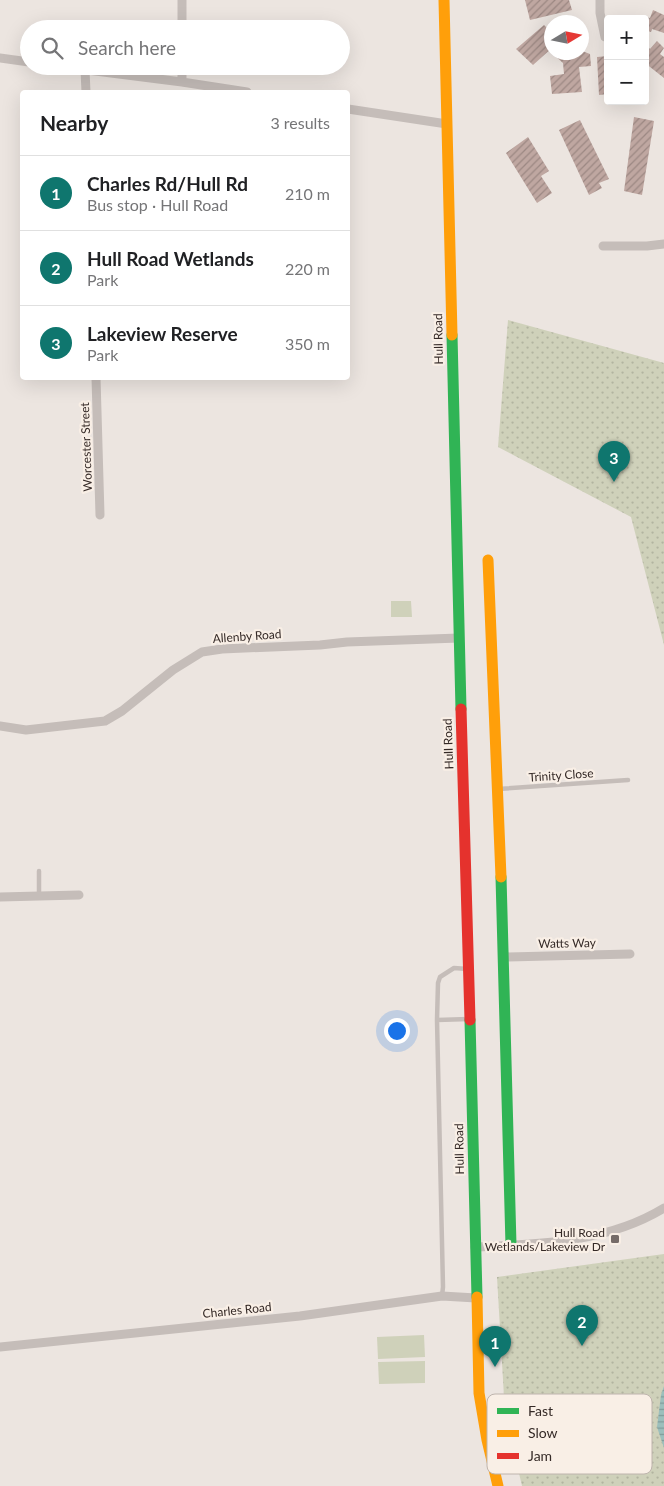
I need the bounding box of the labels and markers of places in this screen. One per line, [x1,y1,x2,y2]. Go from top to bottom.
pin: 3 [598,441,630,482]
place label: Hull Road Wetlands/Lakeview Dr [485,1225,606,1254]
marker: Hull Road Wetlands/Lakeview Dr [609,1233,621,1245]
pin: 2 [566,1305,598,1346]
pin: 1 [479,1326,511,1367]

